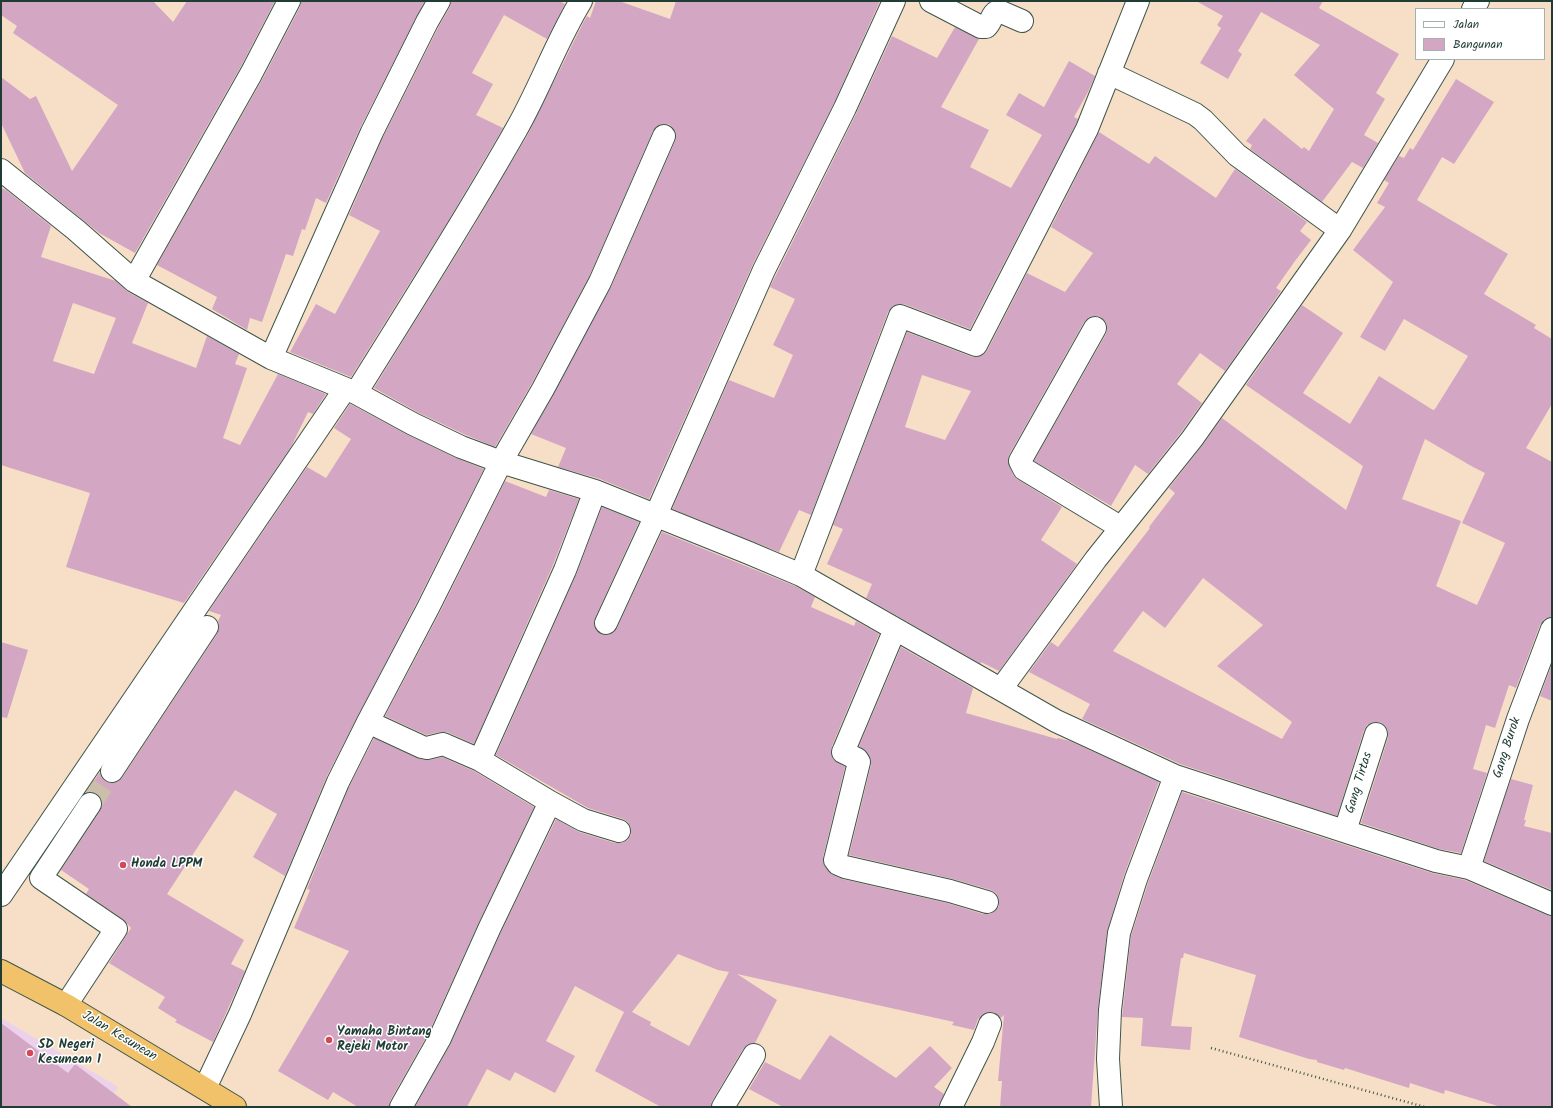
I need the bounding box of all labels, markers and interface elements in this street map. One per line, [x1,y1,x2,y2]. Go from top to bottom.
legend [1415,8,1545,60]
text: Jalan [1453,15,1479,34]
text: Bangunan [1453,35,1503,54]
street label: Gang Burok [1491,716,1525,780]
street label: Gang Tirtas [1343,750,1377,816]
place label: Honda LPPM [131,857,202,873]
marker: Honda LPPM [118,860,128,870]
street label: Jalan Kesunean [79,1008,159,1066]
place label: Yamaha Bintang Rejeki Motor [337,1025,432,1056]
marker: Yamaha Bintang Rejeki Motor [324,1035,334,1045]
place label: SD Negeri Kesunean 1 [38,1038,101,1069]
marker: SD Negeri Kesunean 1 [25,1048,35,1058]

